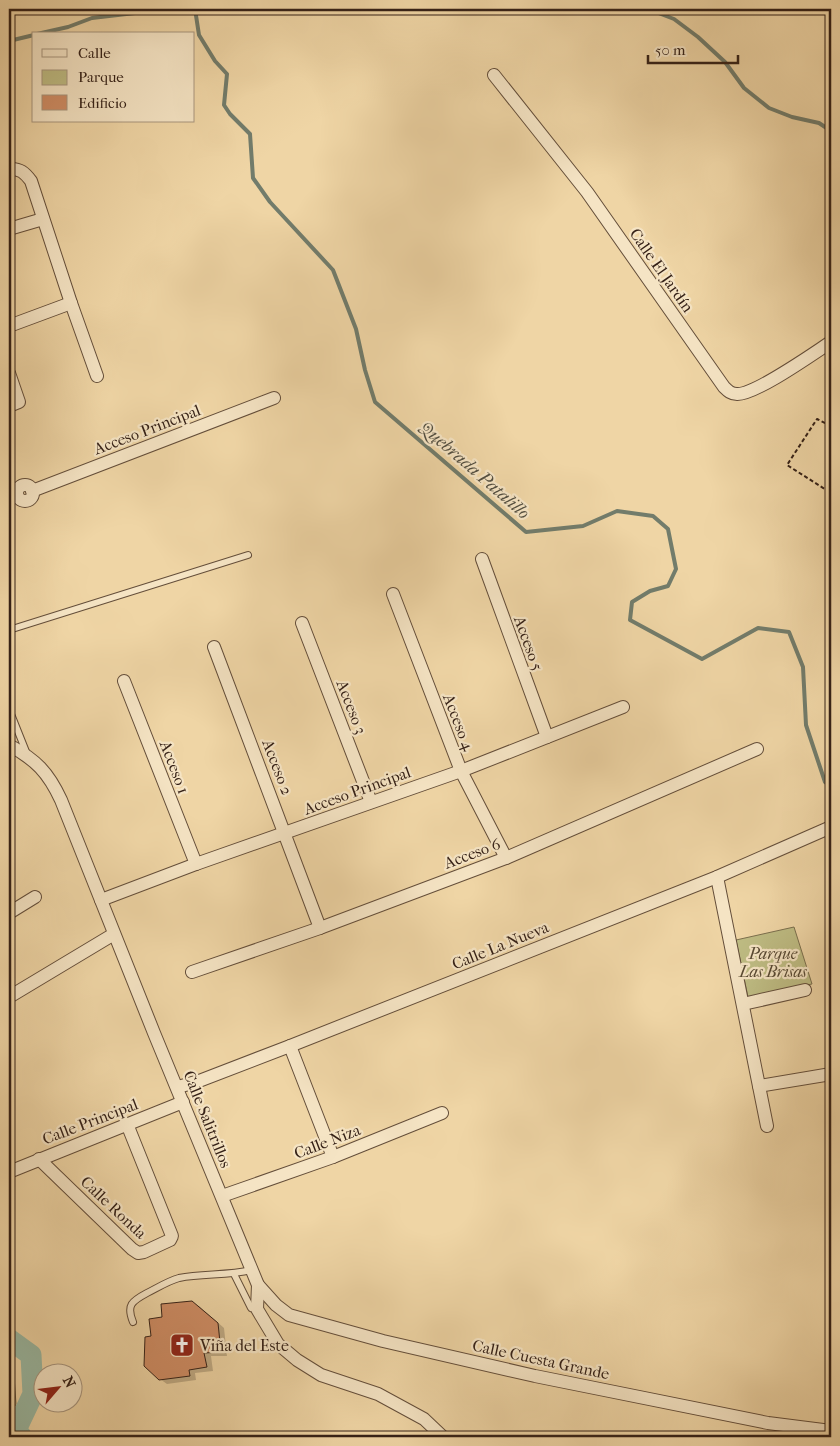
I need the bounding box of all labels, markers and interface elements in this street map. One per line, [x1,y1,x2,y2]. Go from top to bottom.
legend [32,32,195,122]
scale bar [648,32,738,64]
text: 50 m [655,41,686,59]
text: Calle [78,44,111,62]
text: Parque [78,68,124,86]
text: Edificio [78,94,127,112]
street label: Calle El Jardín [626,225,698,317]
street label: Acceso Principal [90,400,204,459]
water label: Quebrada Patalillo [415,416,534,524]
street label: Acceso 5 [510,612,547,673]
street label: Acceso 3 [332,677,371,737]
street label: Acceso 4 [439,690,478,754]
street label: Acceso 2 [258,736,297,798]
street label: Acceso 1 [155,737,193,797]
street label: Acceso Principal [300,762,414,819]
street label: Acceso 6 [441,834,503,873]
street label: Calle La Nueva [449,917,552,973]
park label: Parque Las Brisas [738,944,808,981]
street label: Calle Salitrillos [179,1068,236,1171]
street label: Calle Principal [40,1094,141,1148]
street label: Calle Niza [291,1120,364,1163]
street label: Calle Ronda [77,1172,151,1243]
church icon: Viña del Este [169,1332,195,1358]
place label: Viña del Este [199,1336,289,1355]
street label: Calle Cuesta Grande [471,1336,611,1383]
north arrow [32,1364,82,1414]
text: N [59,1373,79,1391]

